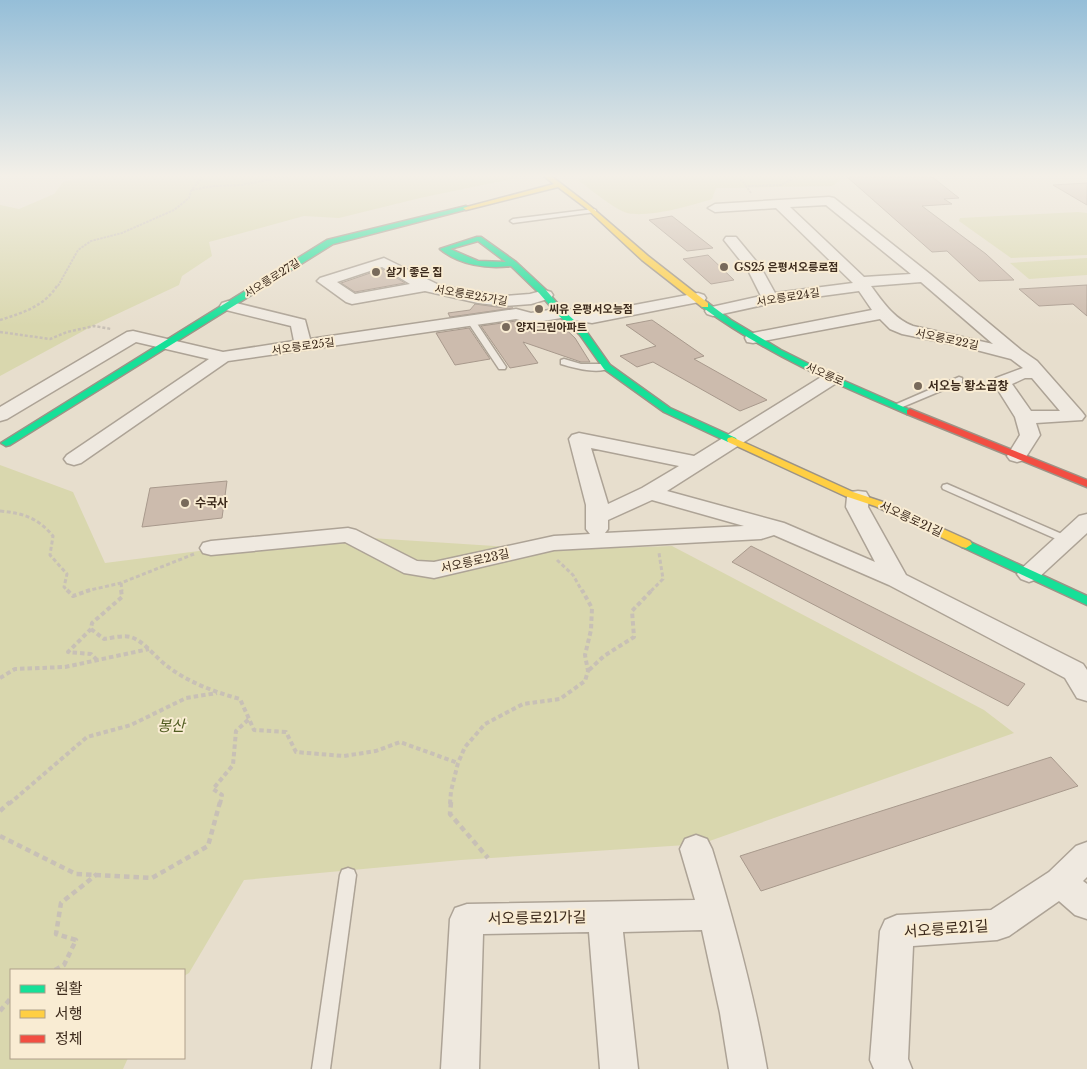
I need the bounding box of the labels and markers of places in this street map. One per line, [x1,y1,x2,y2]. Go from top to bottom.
place label: GS25 은평서오릉로점 [734,260,838,274]
marker: GS25 은평서오릉로점 [718,261,730,273]
place label: 살기 좋은 집 [386,265,442,279]
marker: 살기 좋은 집 [370,266,382,278]
place label: 씨유 은평서오능점 [549,302,633,316]
marker: 씨유 은평서오능점 [533,303,545,315]
place label: 양지그린아파트 [516,320,587,334]
marker: 양지그린아파트 [500,321,512,333]
place label: 서오능 황소곱창 [928,378,1008,393]
marker: 서오능 황소곱창 [912,380,924,392]
place label: 수국사 [195,495,228,510]
marker: 수국사 [179,497,191,509]

